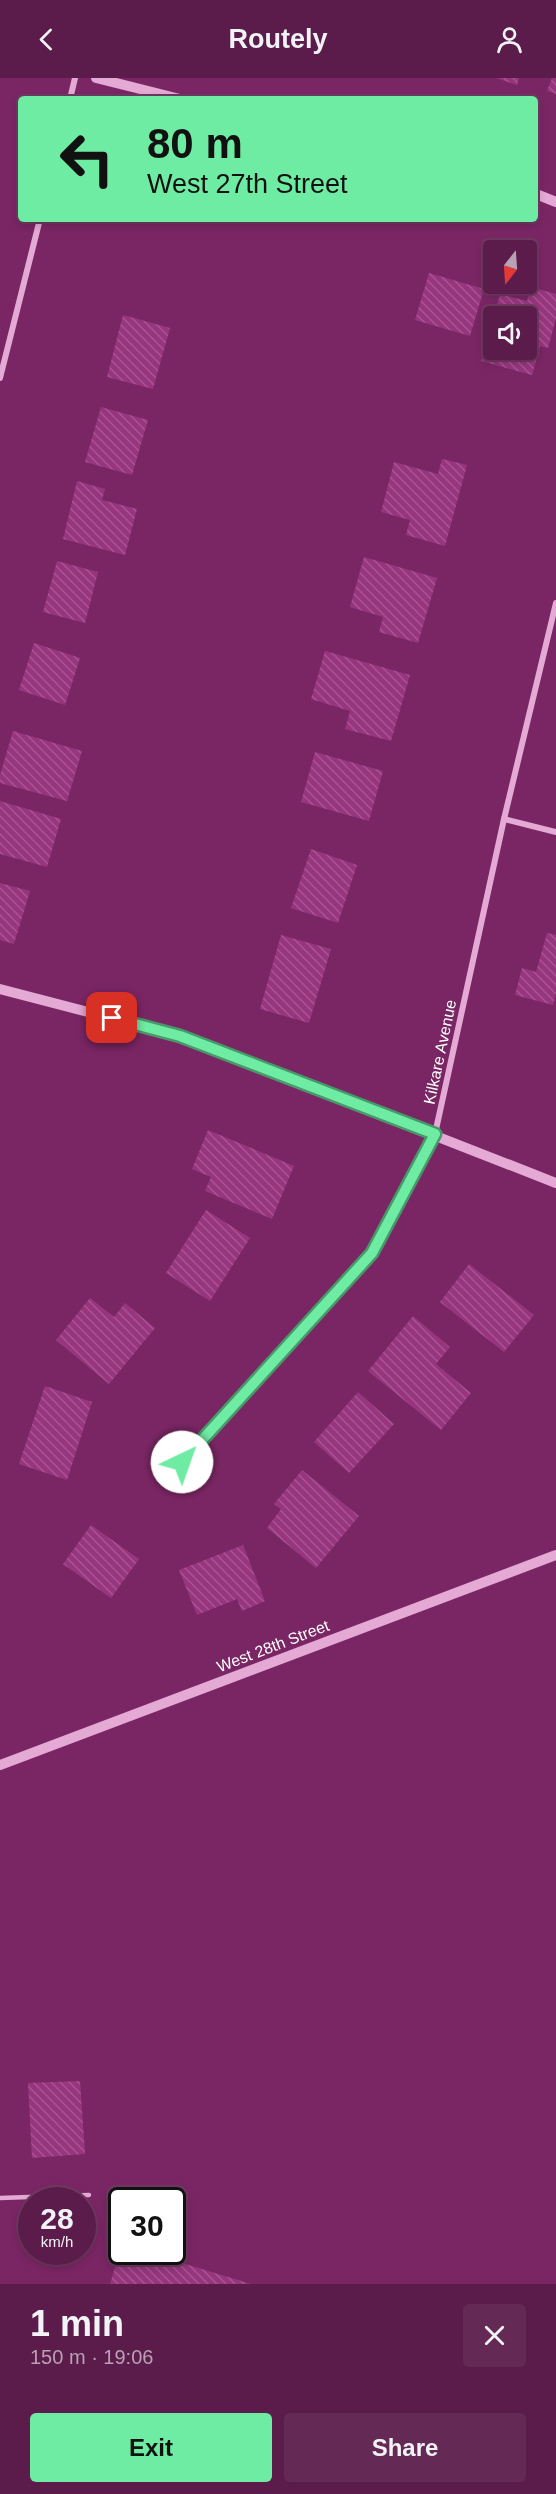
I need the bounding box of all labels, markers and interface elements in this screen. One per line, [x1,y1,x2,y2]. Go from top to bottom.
icon: back [30,23,63,56]
icon: person [493,23,526,56]
text: Routely [228,24,328,54]
icon: left [48,120,126,198]
text: 80 m [147,120,243,167]
text: West 27th Street [147,169,348,199]
north arrow [483,240,537,294]
map controls [483,240,537,360]
button: sound [483,306,537,360]
pin [86,992,137,1043]
street label: Kilkare Avenue [421,998,459,1106]
icon: arrive [95,1001,128,1034]
position arrow [150,1430,214,1494]
street label: West 28th Street [214,1617,332,1675]
speed limit sign: 30 [108,2187,186,2265]
text: 28 [40,2202,74,2235]
text: km/h [41,2233,73,2250]
text: 1 min [30,2303,124,2344]
button: close [463,2304,526,2367]
text: 150 m · 19:06 [30,2346,153,2368]
button: Exit [30,2413,272,2482]
button: Share [284,2413,526,2482]

